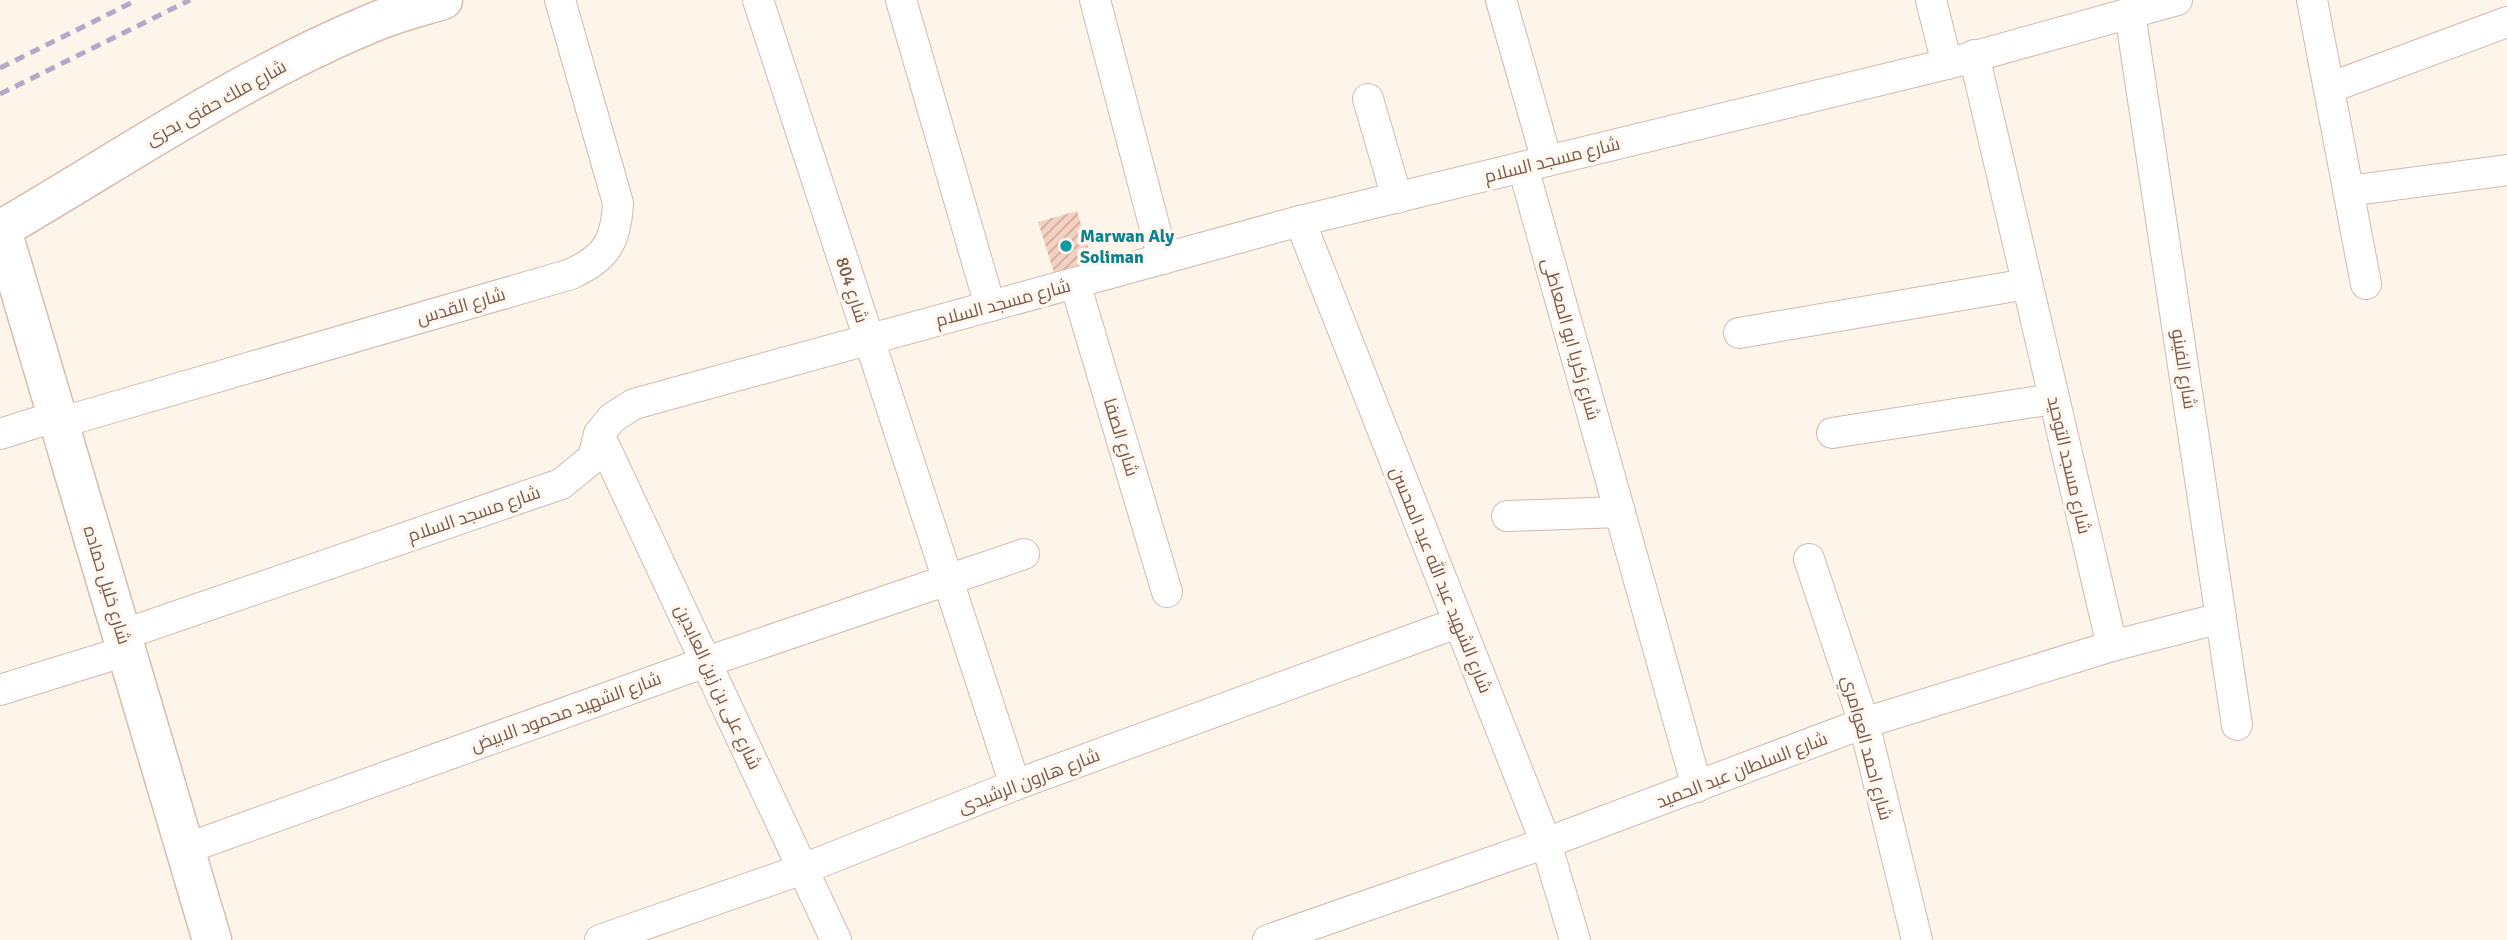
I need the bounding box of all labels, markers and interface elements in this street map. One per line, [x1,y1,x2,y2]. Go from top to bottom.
street label: شارع ملك حفنى بحرى [142,55,291,152]
street label: شارع مسجد السلام [1482,133,1622,188]
place label: Marwan Aly Soliman [1080,225,1174,268]
marker: Marwan Aly Soliman [1058,238,1074,254]
street label: شارع 804 [830,254,873,326]
street label: شارع زكريا ابو المعاطى [1536,255,1605,423]
street label: شارع مسجد السلام [933,274,1073,333]
street label: شارع القدس [414,283,508,330]
street label: شارع الفينو [2166,327,2201,411]
street label: شارع مسجد التوحيد [2041,394,2096,536]
street label: شارع الصفا [1098,395,1143,479]
street label: شارع الشهيد عبد الله عبد المحسن [1384,463,1498,697]
street label: شارع مسجد السلام [405,481,544,548]
street label: شارع خليل حماده [78,523,135,647]
street label: شارع على بن زين العابدين [669,601,766,773]
street label: شارع الشهيد محمود الابيض [468,667,665,758]
street label: شارع احمد العوامري [1834,673,1897,824]
street label: شارع السلطان عبد الحميد [1653,727,1831,814]
street label: شارع هارون الرشيدى [955,744,1103,819]

